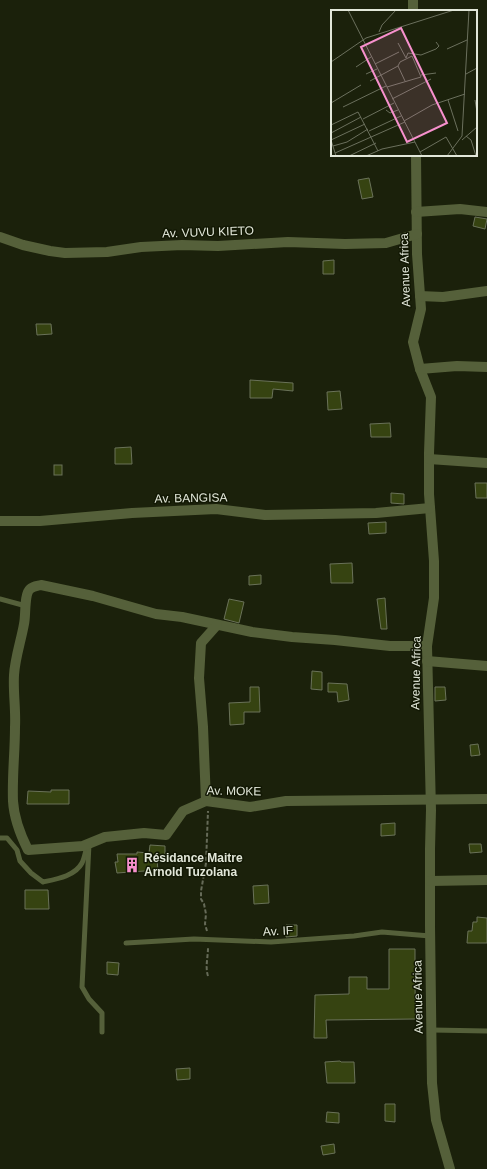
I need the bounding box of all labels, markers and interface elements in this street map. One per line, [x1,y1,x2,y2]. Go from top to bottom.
inset map [331,10,477,156]
street label: Av. VUVU KIETO [162,223,254,241]
street label: Avenue Africa [397,233,413,307]
street label: Av. BANGISA [154,490,228,506]
street label: Avenue Africa [408,636,424,710]
street label: Av. MOKE [206,784,262,798]
place label: Résidance Maitre Arnold Tuzolana [144,851,243,879]
building icon: Résidance Maitre Arnold Tuzolana [123,856,141,874]
street label: Av. IF [263,923,293,939]
street label: Avenue Africa [410,960,426,1034]

